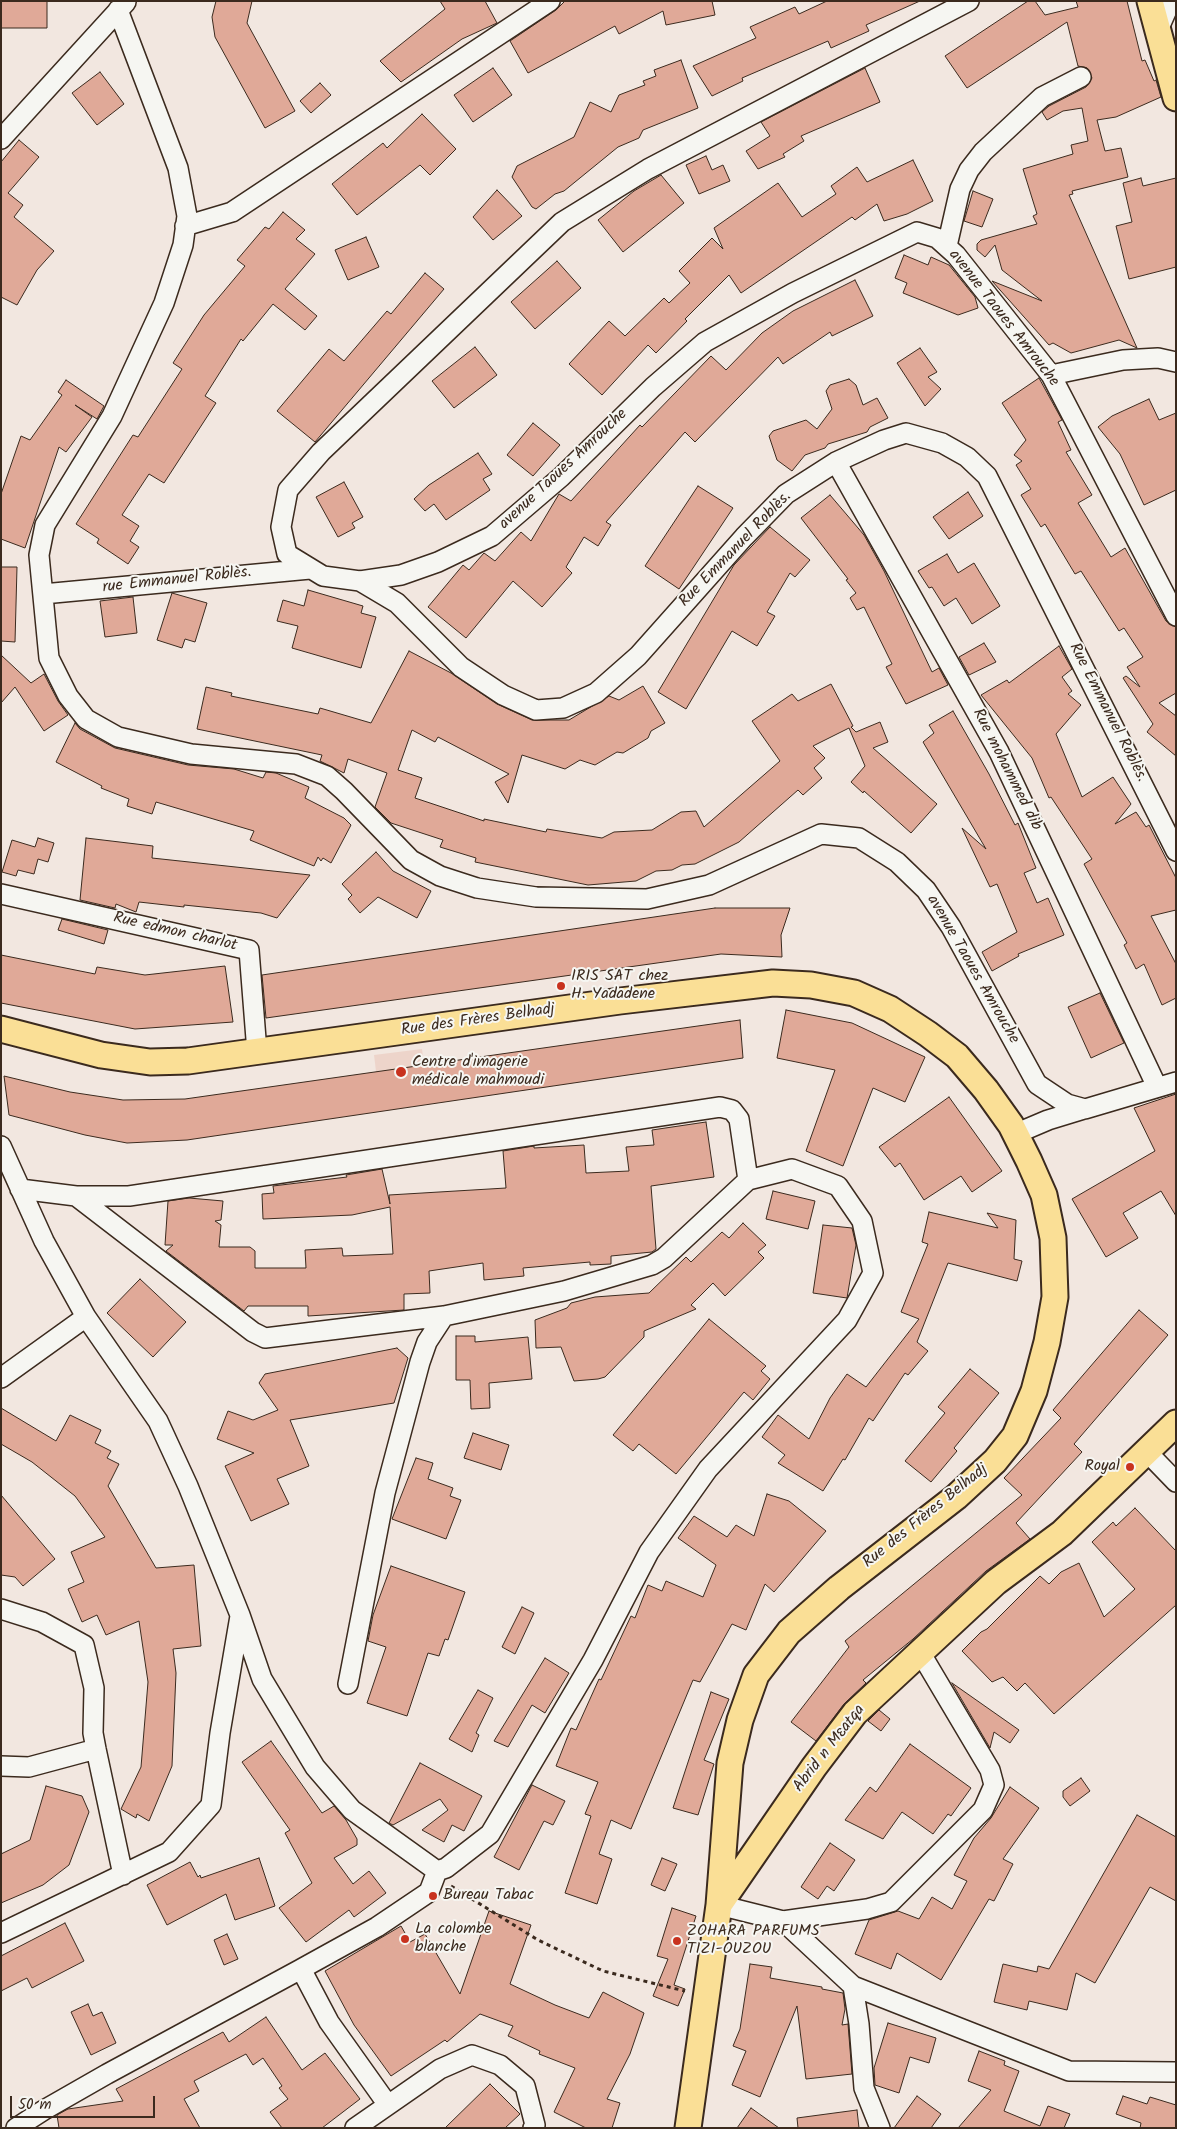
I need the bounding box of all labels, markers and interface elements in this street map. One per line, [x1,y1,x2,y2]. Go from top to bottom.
street label: avenue Taoues Amrouche [944,247,1062,391]
street label: avenue Taoues Amrouche [496,406,632,534]
street label: Rue Emmanuel Roblès. [676,488,796,612]
street label: rue Emmanuel Roblès. [102,564,252,598]
street label: Rue Emmanuel Roblès. [1064,640,1150,786]
street label: Rue mohammed dib [967,706,1045,834]
street label: avenue Taoues Amrouche [922,892,1022,1048]
street label: Rue edmon charlot [111,909,239,957]
place label: IRIS SAT chez H. Yadadene [571,967,668,1005]
marker: IRIS SAT chez H. Yadadene [555,980,567,992]
street label: Rue des Frères Belhadj [400,1001,556,1041]
place label: Centre d'imagerie médicale mahmoudi [412,1053,544,1091]
marker: Centre d'imagerie médicale mahmoudi [394,1065,408,1079]
place label: Royal [1084,1457,1120,1477]
street label: Rue des Frères Belhadj [860,1461,992,1573]
marker: Royal [1124,1461,1136,1473]
street label: Abrid n Mɛatqa [790,1702,870,1796]
place label: Bureau Tabac [443,1886,534,1906]
marker: Bureau Tabac [427,1890,439,1902]
place label: La colombe blanche [415,1920,492,1958]
place label: ZOHARA PARFUMS TIZI-OUZOU [687,1922,819,1960]
marker: La colombe blanche [399,1933,411,1945]
marker: ZOHARA PARFUMS TIZI-OUZOU [671,1935,683,1947]
scale bar [12,2086,158,2118]
text: 50 m [18,2093,52,2117]

